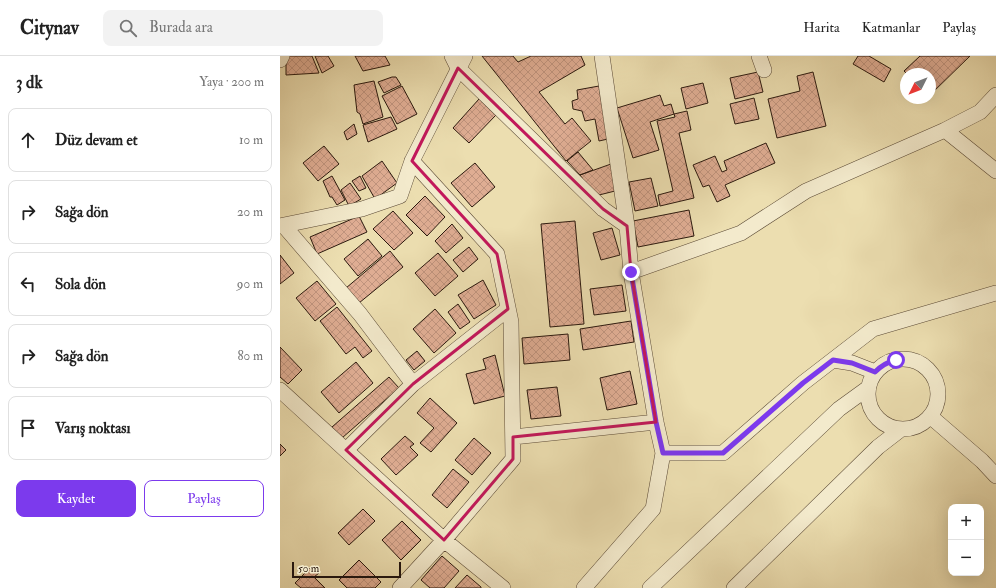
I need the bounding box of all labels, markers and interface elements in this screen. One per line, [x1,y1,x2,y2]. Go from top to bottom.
search box [103,10,383,46]
text: Citynav [20,16,79,40]
icon: search [117,17,139,39]
text: Burada ara [149,18,213,37]
text: Harita [803,19,840,36]
text: Katmanlar [862,19,920,36]
text: Paylaş [942,19,976,36]
north arrow [900,68,936,104]
text: 3 dk [16,72,43,93]
text: Yaya · 200 m [199,74,264,90]
icon: ahead [17,129,39,151]
text: Düz devam et [55,131,138,150]
text: 10 m [239,132,263,148]
icon: right [17,201,39,223]
text: Sağa dön [55,203,109,222]
text: 20 m [237,204,263,220]
route end [622,263,640,281]
icon: left [17,273,39,295]
text: Sola dön [55,275,106,294]
text: 90 m [237,276,263,292]
icon: right [17,345,39,367]
text: Sağa dön [55,347,109,366]
text: 80 m [237,348,263,364]
route start [887,351,905,369]
icon: arrive [17,417,39,439]
text: Varış noktası [55,419,130,438]
button: Kaydet [16,480,136,517]
button: Paylaş [144,480,264,517]
map controls [948,504,984,576]
button: + [948,504,984,540]
button: − [948,540,984,576]
scale bar [292,560,401,579]
text: 50 m [298,562,319,575]

